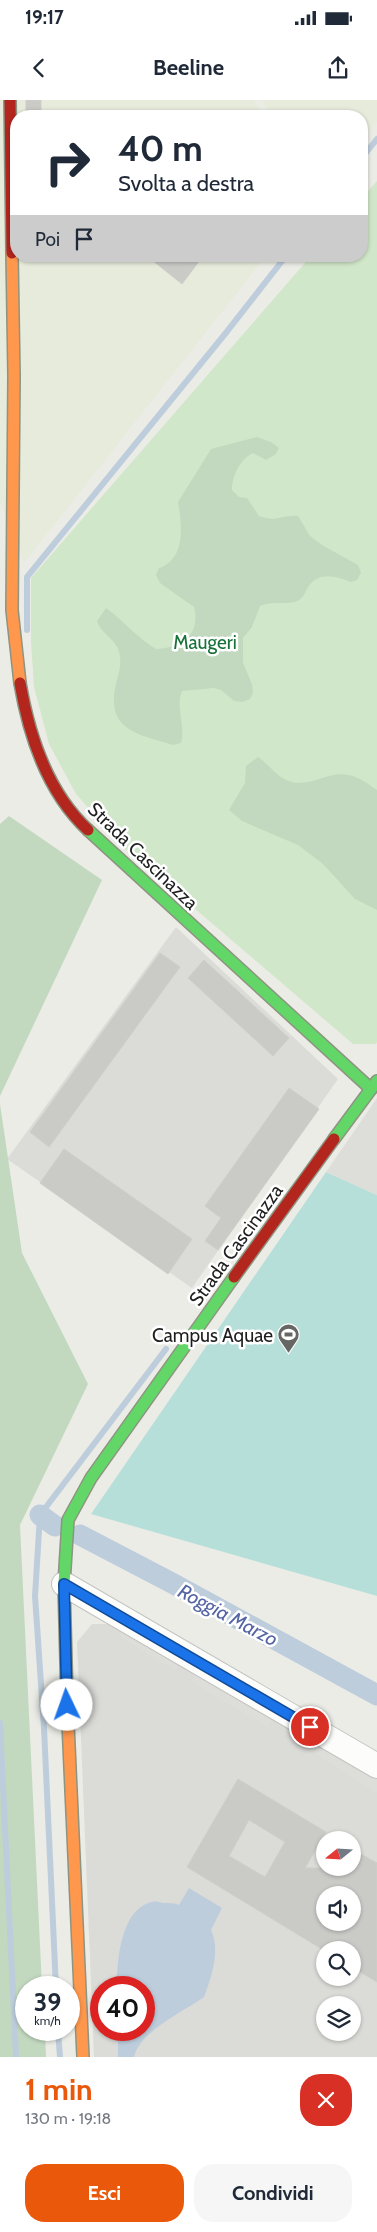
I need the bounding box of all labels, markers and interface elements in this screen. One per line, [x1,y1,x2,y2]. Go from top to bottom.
text: 19:17 [25,6,64,29]
icon: back [25,54,53,82]
text: Beeline [153,54,224,81]
icon: share [324,54,352,82]
text: 40 m [118,127,203,170]
icon: right [35,130,100,195]
text: Svolta a destra [118,170,254,197]
icon: arrive [70,225,98,253]
text: Poi [35,228,60,251]
park label: Maugeri [173,631,237,654]
street label: Strada Cascinazza [83,798,203,914]
street label: Strada Cascinazza [184,1180,288,1310]
sports icon: Campus Aquae [277,1323,301,1354]
place label: Campus Aquae [152,1324,273,1347]
water label: Roggia Marzo [174,1579,282,1651]
position arrow [40,1678,92,1730]
pin [289,1706,331,1748]
icon: arrive [296,1713,324,1741]
north arrow [316,1831,361,1876]
map controls [316,1831,361,2041]
button: sound [316,1886,361,1931]
button: search [316,1941,361,1986]
speed limit sign: 40 [90,1976,155,2041]
text: 39 [34,1987,61,2017]
button: layers [316,1996,361,2041]
text: km/h [34,2013,61,2028]
text: 1 min [25,2071,93,2108]
button: close [300,2074,352,2126]
text: 130 m · 19:18 [25,2109,111,2128]
button: Esci [25,2164,184,2222]
button: Condividi [194,2164,352,2222]

